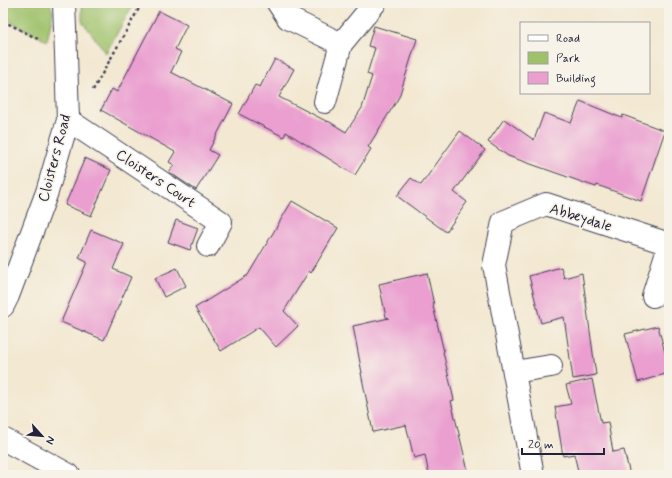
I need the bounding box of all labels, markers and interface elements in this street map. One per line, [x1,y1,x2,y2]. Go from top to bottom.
legend [520,22,650,94]
text: Road [556,31,580,47]
text: Park [556,51,580,67]
text: Building [556,71,596,88]
street label: Cloisters Road [34,112,76,204]
street label: Cloisters Court [112,145,200,213]
street label: Abbeydale [547,199,615,237]
north arrow [22,416,62,456]
scale bar [522,430,604,456]
text: N [42,434,58,447]
text: 20 m [528,437,554,453]

